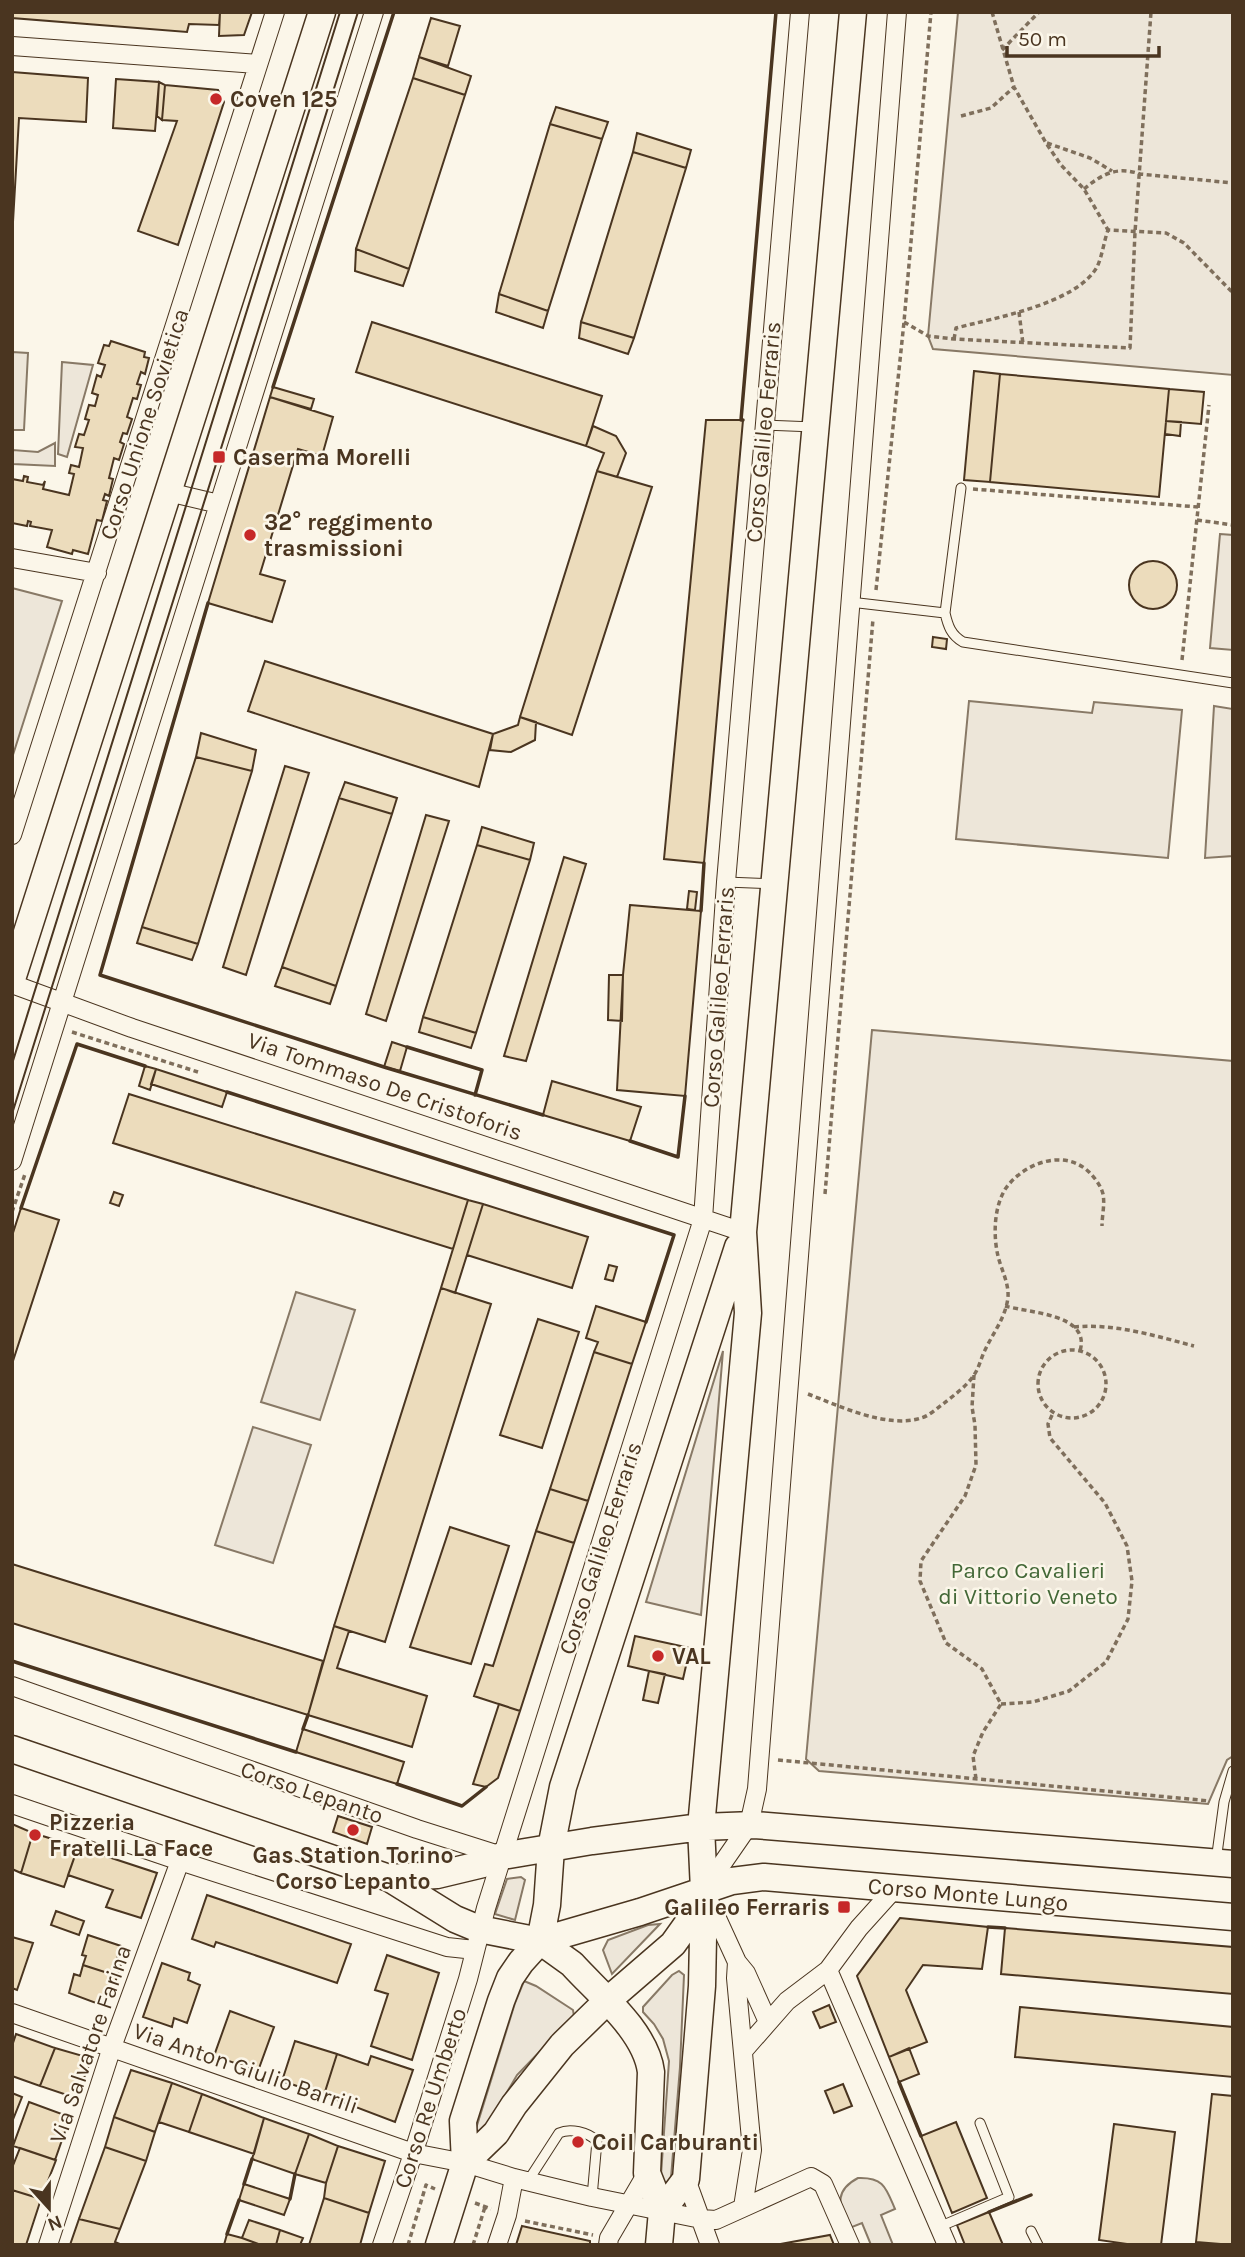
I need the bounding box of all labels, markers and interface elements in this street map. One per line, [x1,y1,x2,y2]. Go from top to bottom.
scale bar [1007,14,1159,58]
text: 50 m [1018,27,1067,51]
place label: Coven 125 [230,86,337,113]
marker: Coven 125 [208,91,224,107]
street label: Corso Unione Sovietica [94,305,195,543]
street label: Corso Galileo Ferraris [740,320,787,544]
place label: Caserma Morelli [233,444,411,471]
marker: Caserma Morelli [211,449,227,465]
place label: 32° reggimento trasmissioni [264,509,433,562]
marker: 32° reggimento trasmissioni [242,527,258,543]
street label: Corso Galileo Ferraris [697,885,740,1109]
street label: Via Tommaso De Cristoforis [244,1027,526,1146]
street label: Corso Galileo Ferraris [553,1438,648,1658]
park label: Parco Cavalieri di Vittorio Veneto [938,1557,1118,1610]
place label: VAL [672,1643,711,1670]
marker: VAL [650,1648,666,1664]
street label: Corso Lepanto [237,1755,387,1829]
place label: Pizzeria Fratelli La Face [49,1809,213,1862]
marker: Gas Station Torino Corso Lepanto [345,1822,361,1838]
marker: Pizzeria Fratelli La Face [27,1827,43,1843]
place label: Gas Station Torino Corso Lepanto [252,1842,454,1895]
street label: Corso Monte Lungo [867,1872,1069,1917]
place label: Galileo Ferraris [664,1894,830,1921]
marker: Galileo Ferraris [836,1899,852,1915]
street label: Via Salvatore Farina [44,1942,137,2147]
street label: Corso Re Umberto [389,2005,472,2192]
street label: Via Anton Giulio Barrili [130,2017,362,2120]
place label: Coil Carburanti [592,2129,759,2156]
marker: Coil Carburanti [570,2134,586,2150]
north arrow [14,2173,84,2243]
text: N [44,2210,65,2236]

